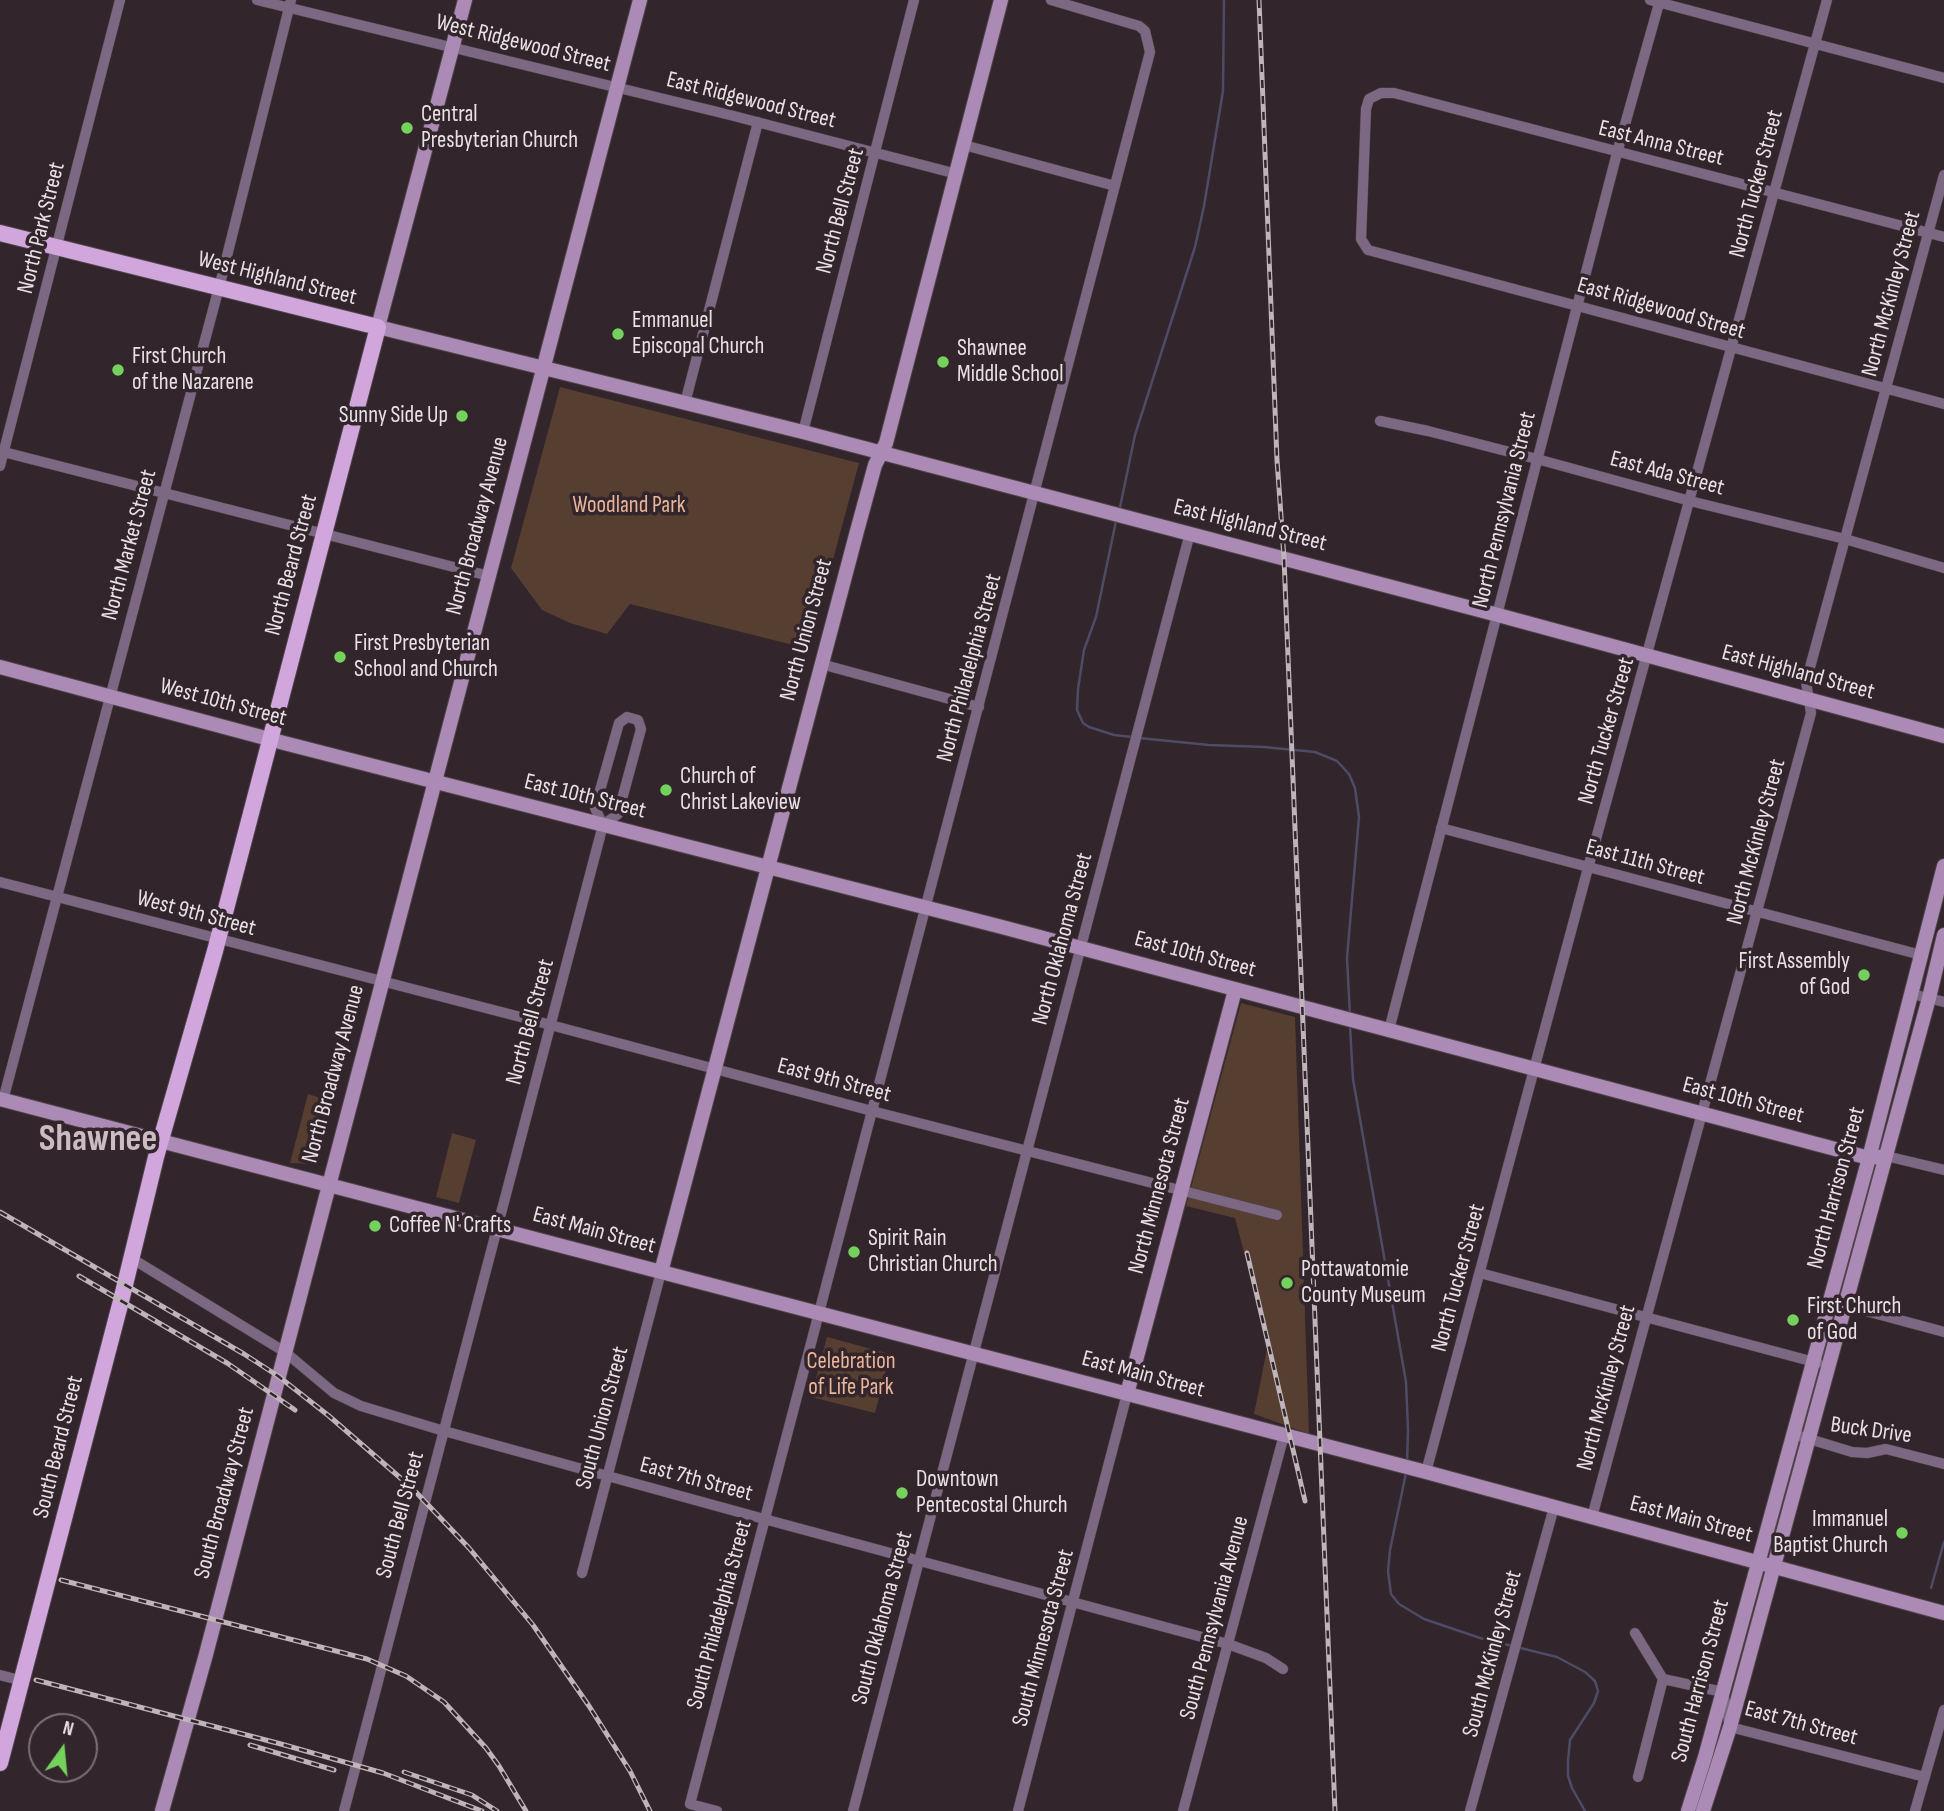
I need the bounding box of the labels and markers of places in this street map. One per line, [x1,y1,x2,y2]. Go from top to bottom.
place label: Central Presbyterian Church [421,101,578,155]
marker: Central Presbyterian Church [399,120,415,136]
place label: Emmanuel Episcopal Church [632,307,764,361]
marker: Emmanuel Episcopal Church [610,326,626,342]
place label: Shawnee Middle School [957,335,1064,389]
place label: First Church of the Nazarene [132,343,254,397]
marker: Shawnee Middle School [935,354,951,370]
marker: First Church of the Nazarene [110,362,126,378]
place label: Sunny Side Up [339,402,448,430]
marker: Sunny Side Up [454,408,470,424]
place label: First Presbyterian School and Church [354,630,498,684]
marker: First Presbyterian School and Church [332,649,348,665]
place label: Church of Christ Lakeview [680,763,801,817]
marker: Church of Christ Lakeview [658,782,674,798]
place label: First Assembly of God [1739,948,1850,1002]
marker: First Assembly of God [1856,967,1872,983]
place label: Coffee N' Crafts [389,1212,511,1240]
marker: Coffee N' Crafts [367,1218,383,1234]
place label: Spirit Rain Christian Church [868,1225,998,1279]
marker: Spirit Rain Christian Church [846,1244,862,1260]
place label: Pottawatomie County Museum [1301,1256,1426,1310]
marker: Pottawatomie County Museum [1279,1275,1295,1291]
place label: First Church of God [1807,1293,1901,1347]
marker: First Church of God [1785,1312,1801,1328]
place label: Downtown Pentecostal Church [916,1466,1068,1520]
marker: Downtown Pentecostal Church [894,1485,910,1501]
place label: Immanuel Baptist Church [1773,1506,1888,1560]
marker: Immanuel Baptist Church [1894,1525,1910,1541]

